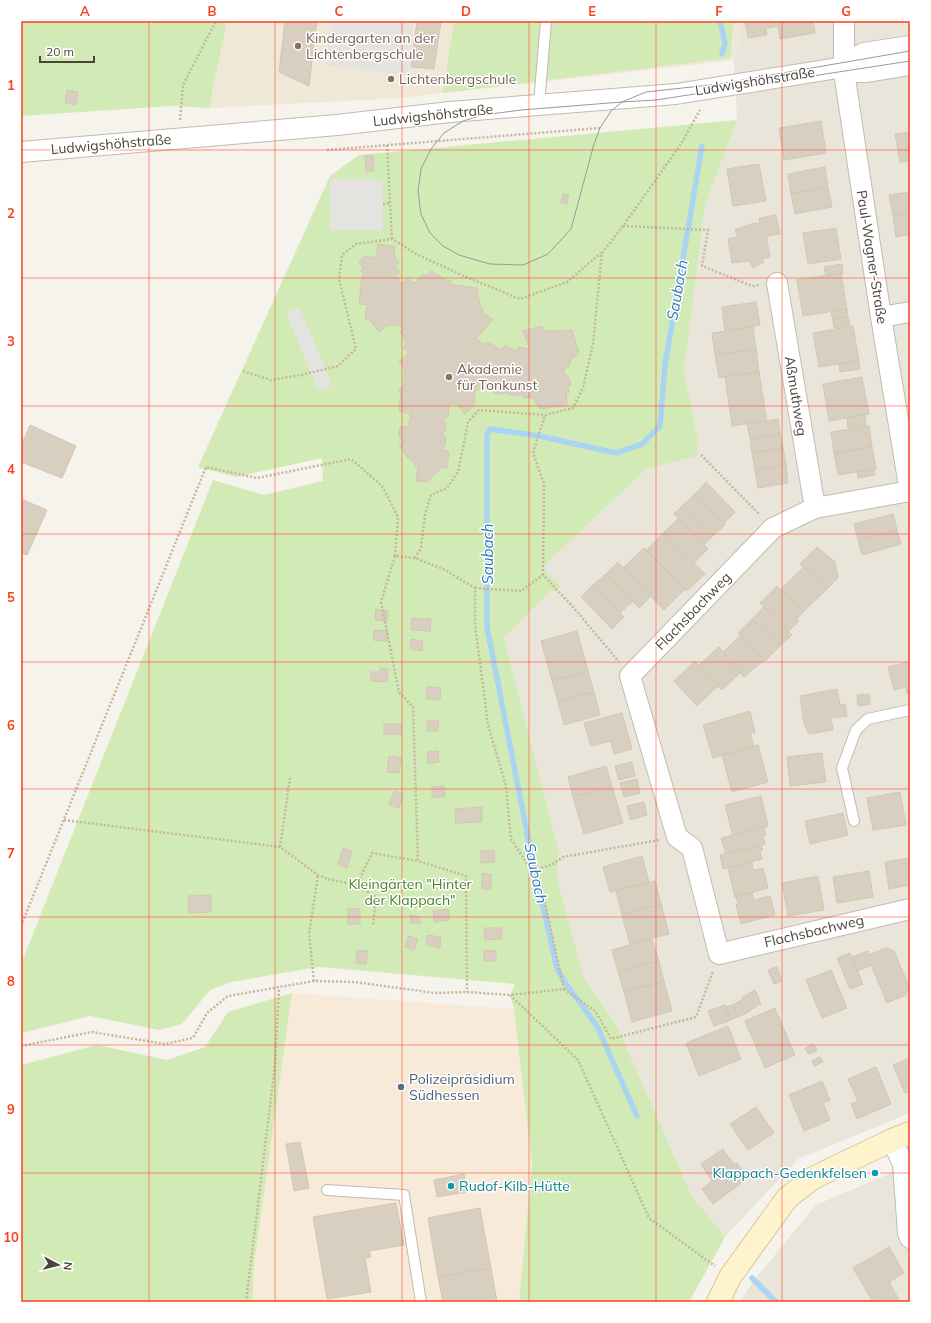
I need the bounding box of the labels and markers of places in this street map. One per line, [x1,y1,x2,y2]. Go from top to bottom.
place label: Kindergarten an der Lichtenbergschule [306,29,436,63]
marker: Kindergarten an der Lichtenbergschule [293,41,303,51]
place label: Lichtenbergschule [399,70,516,88]
marker: Lichtenbergschule [386,74,396,84]
place label: Akademie für Tonkunst [457,360,537,394]
marker: Akademie für Tonkunst [444,372,454,382]
place label: Polizeipräsidium Südhessen [409,1070,515,1104]
marker: Polizeipräsidium Südhessen [396,1082,406,1092]
place label: Klappach-Gedenkfelsen [713,1164,867,1182]
marker: Klappach-Gedenkfelsen [870,1168,880,1178]
place label: Rudof-Kilb-Hütte [459,1177,570,1195]
marker: Rudof-Kilb-Hütte [446,1181,456,1191]

